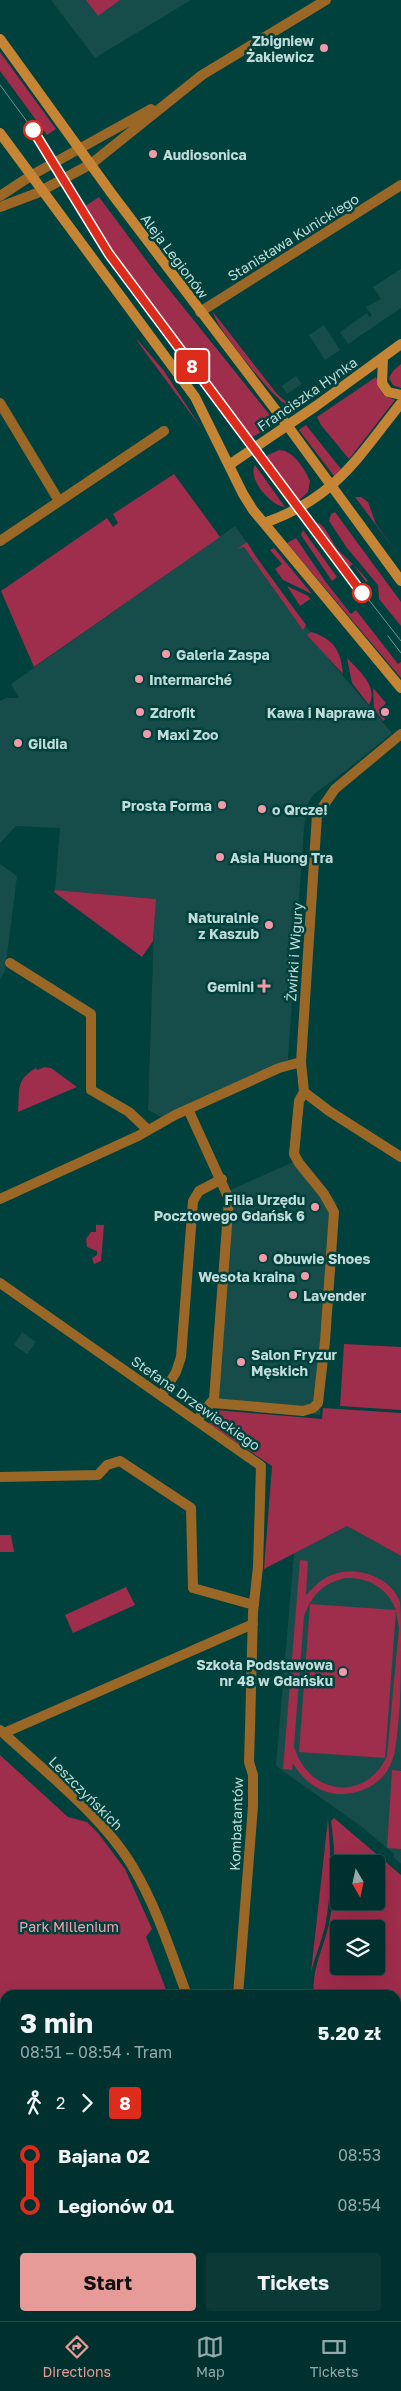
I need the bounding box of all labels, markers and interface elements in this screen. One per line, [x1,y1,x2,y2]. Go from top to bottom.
place label: Zbigniew Żakiewicz [246,32,314,65]
marker: Zbigniew Żakiewicz [318,42,330,54]
unlabelled marker [23,120,43,140]
place label: Audiosonica [163,146,247,163]
marker: Audiosonica [147,148,159,160]
street label: Stanisława Kunickiego [224,190,362,284]
street label: Aleja Legionów [138,210,212,302]
line badge: 8 [176,350,208,382]
street label: Franciszka Hynka [254,353,360,435]
text: 8 [186,355,198,377]
unlabelled marker [352,583,372,603]
place label: Galeria Zaspa [176,646,270,663]
marker: Galeria Zaspa [160,648,172,660]
place label: Intermarché [149,671,232,688]
marker: Intermarché [133,673,145,685]
place label: Zdrofit [150,704,196,721]
place label: Kawa i Naprawa [267,704,375,721]
marker: Zdrofit [134,706,146,718]
marker: Kawa i Naprawa [379,706,391,718]
place label: Maxi Zoo [157,726,219,743]
marker: Maxi Zoo [141,728,153,740]
place label: Gildia [28,735,67,752]
marker: Gildia [12,737,24,749]
place label: Prosta Forma [122,797,212,814]
marker: Prosta Forma [216,799,228,811]
place label: o Qrcze! [272,801,328,818]
marker: o Qrcze! [256,803,268,815]
place label: Asia Huong Tra [230,849,333,866]
marker: Asia Huong Tra [214,851,226,863]
street label: Żwirki i Wigury [282,902,306,1002]
place label: Naturalnie z Kaszub [188,909,259,942]
marker: Naturalnie z Kaszub [263,919,275,931]
place label: Gemini [207,978,254,995]
marker: Gemini [258,980,270,992]
place label: Filia Urzędu Pocztowego Gdańsk 6 [154,1191,305,1224]
marker: Filia Urzędu Pocztowego Gdańsk 6 [309,1201,321,1213]
place label: Obuwie Shoes [273,1250,370,1267]
marker: Obuwie Shoes [257,1252,269,1264]
place label: Wesoła kraina [198,1268,295,1285]
marker: Wesoła kraina [299,1270,311,1282]
place label: Lavender [303,1287,367,1304]
marker: Lavender [287,1289,299,1301]
place label: Salon Fryzur Męskich [251,1346,338,1379]
street label: Stefana Drzewieckiego [128,1352,264,1454]
marker: Salon Fryzur Męskich [235,1356,247,1368]
place label: Szkoła Podstawowa nr 48 w Gdańsku [196,1656,333,1689]
marker: Szkoła Podstawowa nr 48 w Gdańsku [337,1666,349,1678]
street label: Leszczyńskich [46,1753,126,1833]
street label: Kombatantów [226,1777,246,1871]
north arrow [330,1855,385,1910]
map controls [330,1855,385,1975]
park label: Park Millenium [19,1918,119,1935]
button: layers [330,1920,385,1975]
text: 3 min [20,2006,93,2039]
text: 5.20 zł [318,2021,381,2044]
text: 08:51 – 08:54 · Tram [20,2042,172,2062]
icon: walk [20,2089,48,2117]
icon: forward [73,2089,101,2117]
text: 8 [119,2092,131,2114]
text: 2 [56,2093,65,2113]
text: Bajana 02 [58,2144,150,2167]
text: 08:53 [338,2145,381,2165]
text: Legionów 01 [58,2194,174,2217]
text: 08:54 [337,2195,381,2215]
button: Start [20,2253,196,2311]
button: Tickets [206,2253,381,2311]
tab: Directions [43,2333,111,2380]
tab: Map [196,2333,225,2380]
tab: Tickets [310,2333,358,2380]

